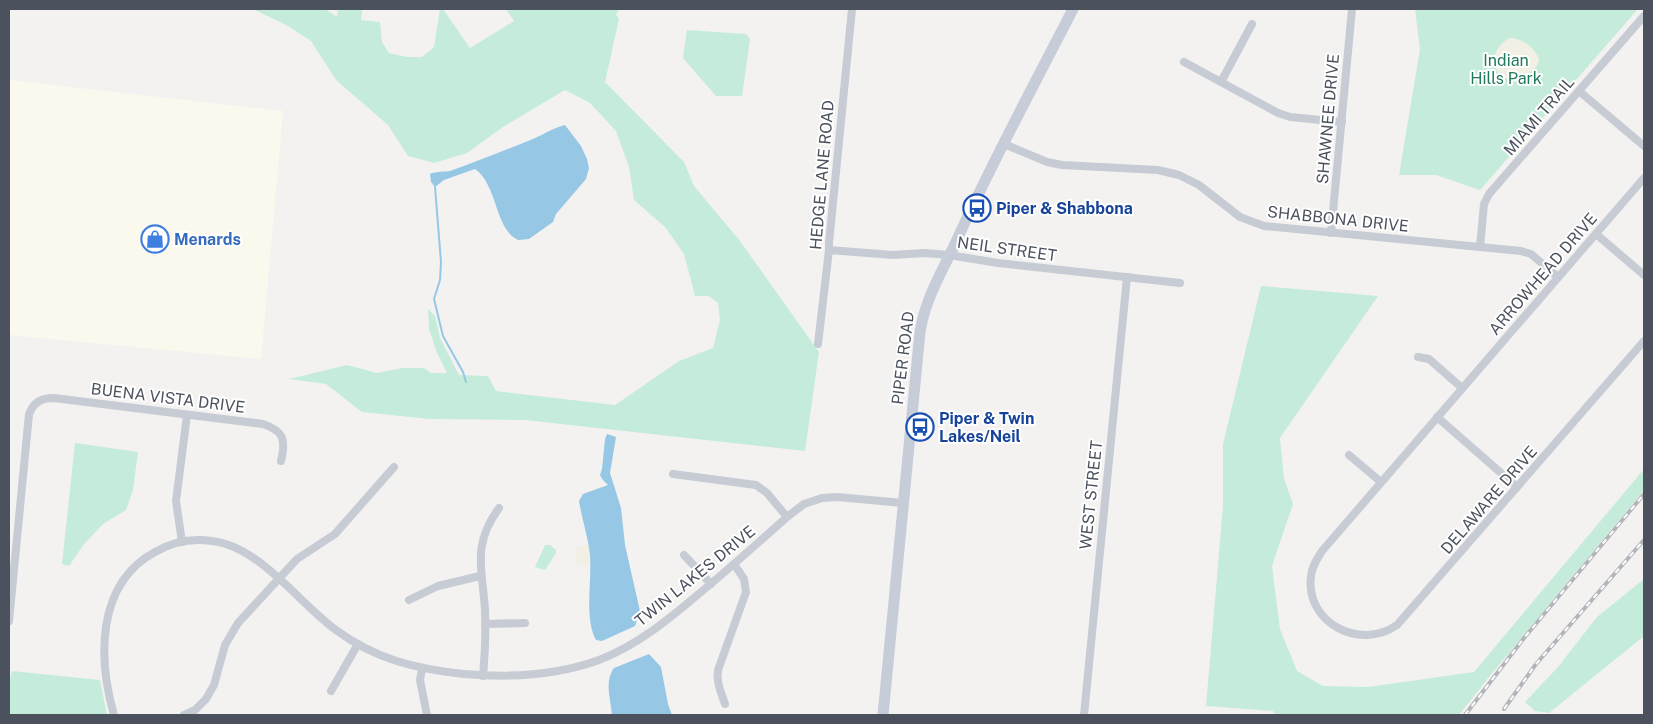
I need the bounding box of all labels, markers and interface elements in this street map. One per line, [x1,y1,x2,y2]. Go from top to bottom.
park label: Indian Hills Park [1470,51,1542,88]
street label: SHAWNEE DRIVE [1313,53,1343,185]
street label: MIAMI TRAIL [1500,73,1578,159]
street label: HEDGE LANE ROAD [806,99,838,251]
bus stop icon: Piper & Shabbona [962,193,992,223]
place label: Piper & Shabbona [996,199,1133,218]
street label: SHABBONA DRIVE [1266,202,1410,236]
street label: ARROWHEAD DRIVE [1485,209,1601,339]
shop icon: Menards [140,224,170,254]
place label: Menards [174,230,241,249]
street label: NEIL STREET [956,233,1058,265]
street label: PIPER ROAD [888,310,918,406]
street label: BUENA VISTA DRIVE [90,379,246,417]
place label: Piper & Twin Lakes/Neil [939,409,1034,446]
bus stop icon: Piper & Twin Lakes/Neil [905,412,935,442]
street label: WEST STREET [1076,439,1106,550]
street label: DELAWARE DRIVE [1437,442,1541,558]
street label: TWIN LAKES DRIVE [631,522,759,630]

